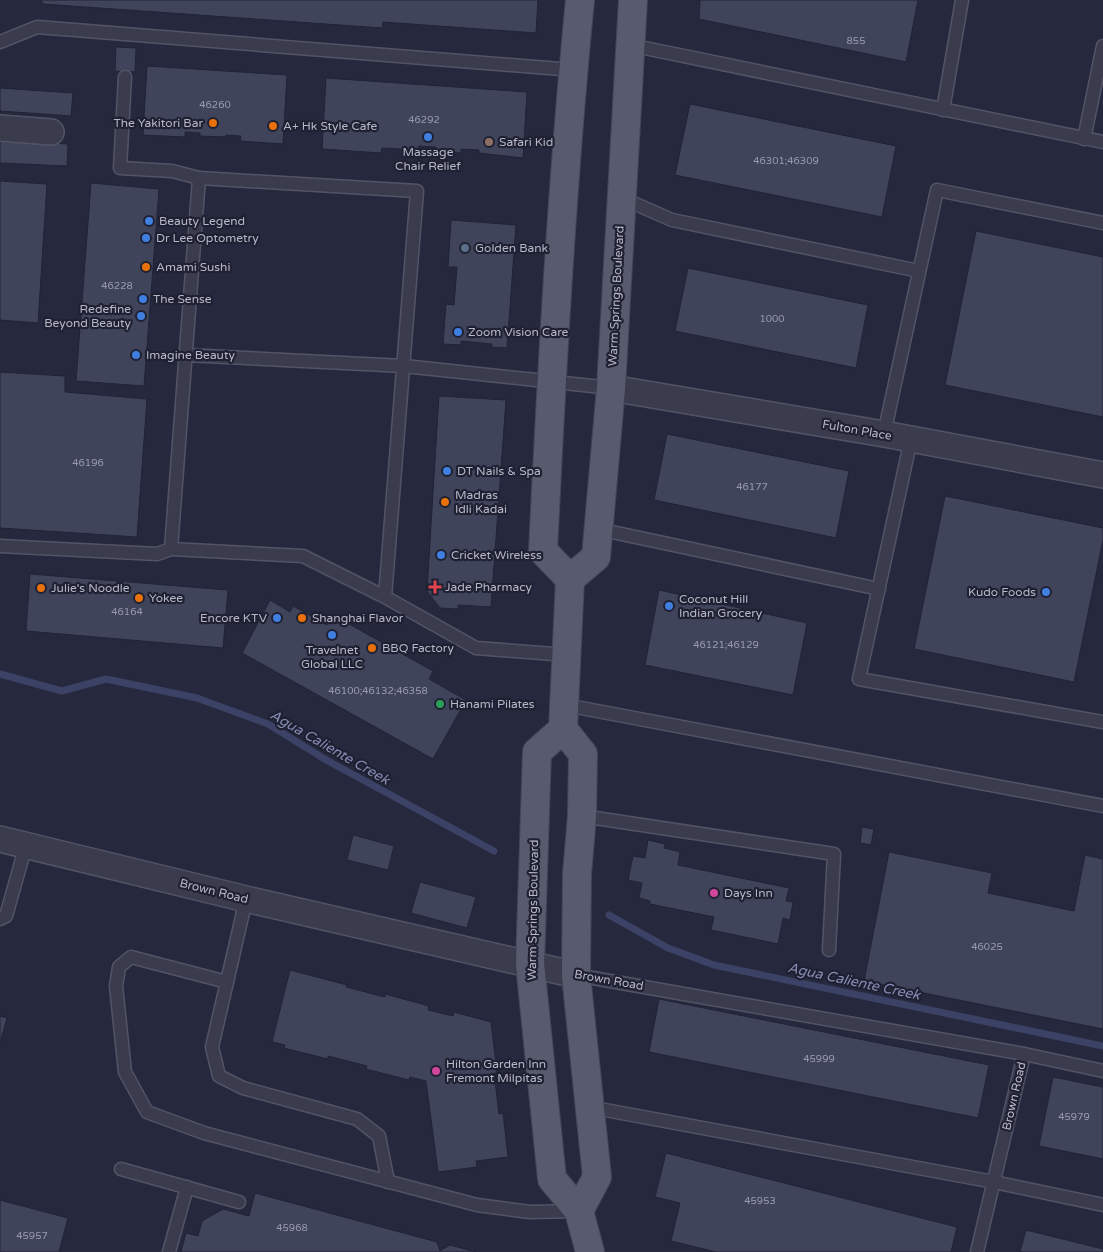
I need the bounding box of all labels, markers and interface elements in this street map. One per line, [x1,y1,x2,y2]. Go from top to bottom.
house number: 855 [847,35,865,47]
house number: 46260 [199,99,231,111]
house number: 46292 [408,114,440,126]
place label: The Yakitori Bar [113,116,203,130]
marker: The Yakitori Bar [207,117,219,129]
place label: A+ Hk Style Cafe [283,119,378,133]
marker: A+ Hk Style Cafe [267,120,279,132]
marker: Massage Chair Relief [422,131,434,143]
place label: Safari Kid [499,135,553,149]
marker: Safari Kid [483,136,495,148]
place label: Massage Chair Relief [395,145,461,173]
house number: 46301;46309 [753,155,819,167]
place label: Beauty Legend [159,214,245,228]
marker: Beauty Legend [143,215,155,227]
street label: Warm Springs Boulevard [605,225,627,367]
place label: Dr Lee Optometry [156,231,259,245]
marker: Dr Lee Optometry [140,232,152,244]
place label: Golden Bank [475,241,549,255]
marker: Golden Bank [459,242,471,254]
place label: Amami Sushi [156,260,230,274]
marker: Amami Sushi [140,261,152,273]
house number: 46228 [101,280,133,292]
place label: The Sense [153,292,212,306]
marker: The Sense [137,293,149,305]
place label: Redefine Beyond Beauty [44,302,132,330]
marker: Redefine Beyond Beauty [135,310,147,322]
house number: 1000 [759,313,785,325]
place label: Zoom Vision Care [468,325,569,339]
marker: Zoom Vision Care [452,326,464,338]
place label: Imagine Beauty [146,348,235,362]
marker: Imagine Beauty [130,349,142,361]
street label: Fulton Place [821,417,893,443]
house number: 46196 [72,457,104,469]
place label: DT Nails & Spa [457,464,541,478]
marker: DT Nails & Spa [441,465,453,477]
house number: 46177 [736,481,768,493]
place label: Madras Idli Kadai [455,488,507,516]
marker: Madras Idli Kadai [439,496,451,508]
place label: Cricket Wireless [451,548,542,562]
marker: Cricket Wireless [435,549,447,561]
place label: Jade Pharmacy [445,580,533,594]
place label: Julie's Noodle [51,581,130,595]
marker: Jade Pharmacy [429,581,441,593]
marker: Julie's Noodle [35,582,47,594]
place label: Kudo Foods [968,585,1036,599]
marker: Kudo Foods [1040,586,1052,598]
place label: Yokee [149,591,183,605]
marker: Yokee [133,592,145,604]
place label: Coconut Hill Indian Grocery [679,592,763,620]
marker: Coconut Hill Indian Grocery [663,600,675,612]
house number: 46164 [111,606,143,618]
place label: Encore KTV [200,611,268,625]
place label: Shanghai Flavor [312,611,404,625]
marker: Encore KTV [271,612,283,624]
marker: Shanghai Flavor [296,612,308,624]
marker: Travelnet Global LLC [326,629,338,641]
house number: 46121;46129 [693,639,759,651]
place label: BBQ Factory [382,641,454,655]
marker: BBQ Factory [366,642,378,654]
place label: Travelnet Global LLC [301,643,363,671]
house number: 46100;46132;46358 [328,685,428,697]
place label: Hanami Pilates [450,697,535,711]
marker: Hanami Pilates [434,698,446,710]
water label: Agua Caliente Creek [267,706,394,789]
street label: Warm Springs Boulevard [525,839,541,981]
street label: Brown Road [178,876,250,906]
place label: Days Inn [724,886,773,900]
marker: Days Inn [708,887,720,899]
house number: 46025 [971,941,1003,953]
water label: Agua Caliente Creek [786,959,923,1004]
street label: Brown Road [573,967,645,993]
house number: 45999 [803,1053,835,1065]
place label: Hilton Garden Inn Fremont Milpitas [446,1057,546,1085]
street label: Brown Road [999,1060,1029,1132]
marker: Hilton Garden Inn Fremont Milpitas [430,1065,442,1077]
house number: 45979 [1058,1111,1090,1123]
house number: 45953 [744,1195,776,1207]
house number: 45968 [276,1222,308,1234]
house number: 45957 [16,1230,48,1242]

